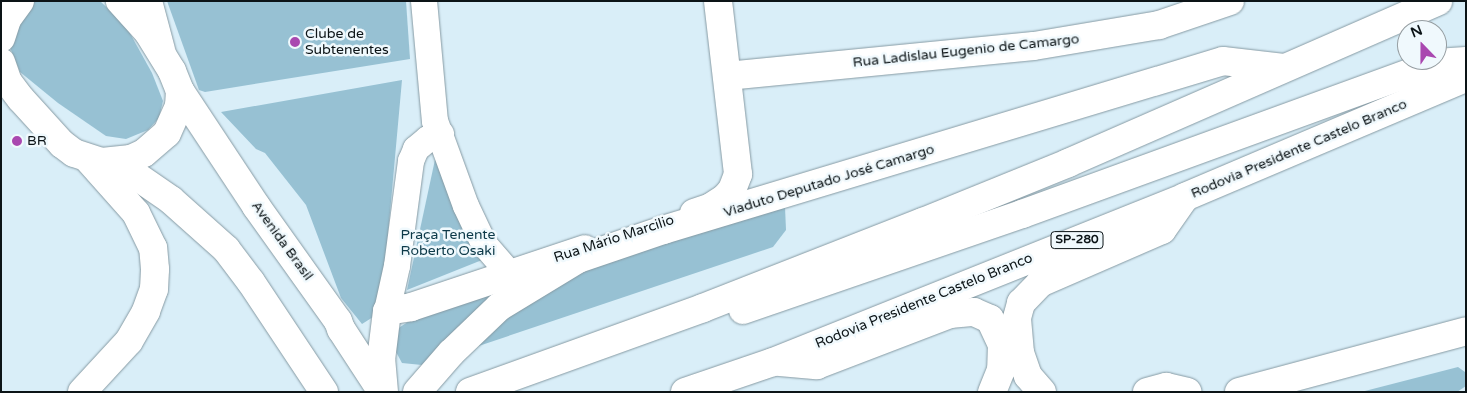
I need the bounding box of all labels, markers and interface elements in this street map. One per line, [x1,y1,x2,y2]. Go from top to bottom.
north arrow [1397,20,1447,70]
text: N [1408,22,1425,42]
place label: Clube de Subtenentes [305,26,389,58]
street label: Rua Ladislau Eugenio de Camargo [852,31,1080,71]
marker: Clube de Subtenentes [289,36,301,48]
street label: Rodovia Presidente Castelo Branco [1188,96,1410,202]
place label: BR [27,133,47,149]
marker: BR [11,135,23,147]
street label: Viaduto Deputado José Camargo [722,141,936,221]
street label: Avenida Brasil [248,198,316,284]
street label: Rua Mário Marcilio [552,212,676,266]
park label: Praça Tenente Roberto Osaki [400,227,496,260]
road number: SP-280 [1050,230,1104,250]
street label: Rodovia Presidente Castelo Branco [813,250,1035,352]

